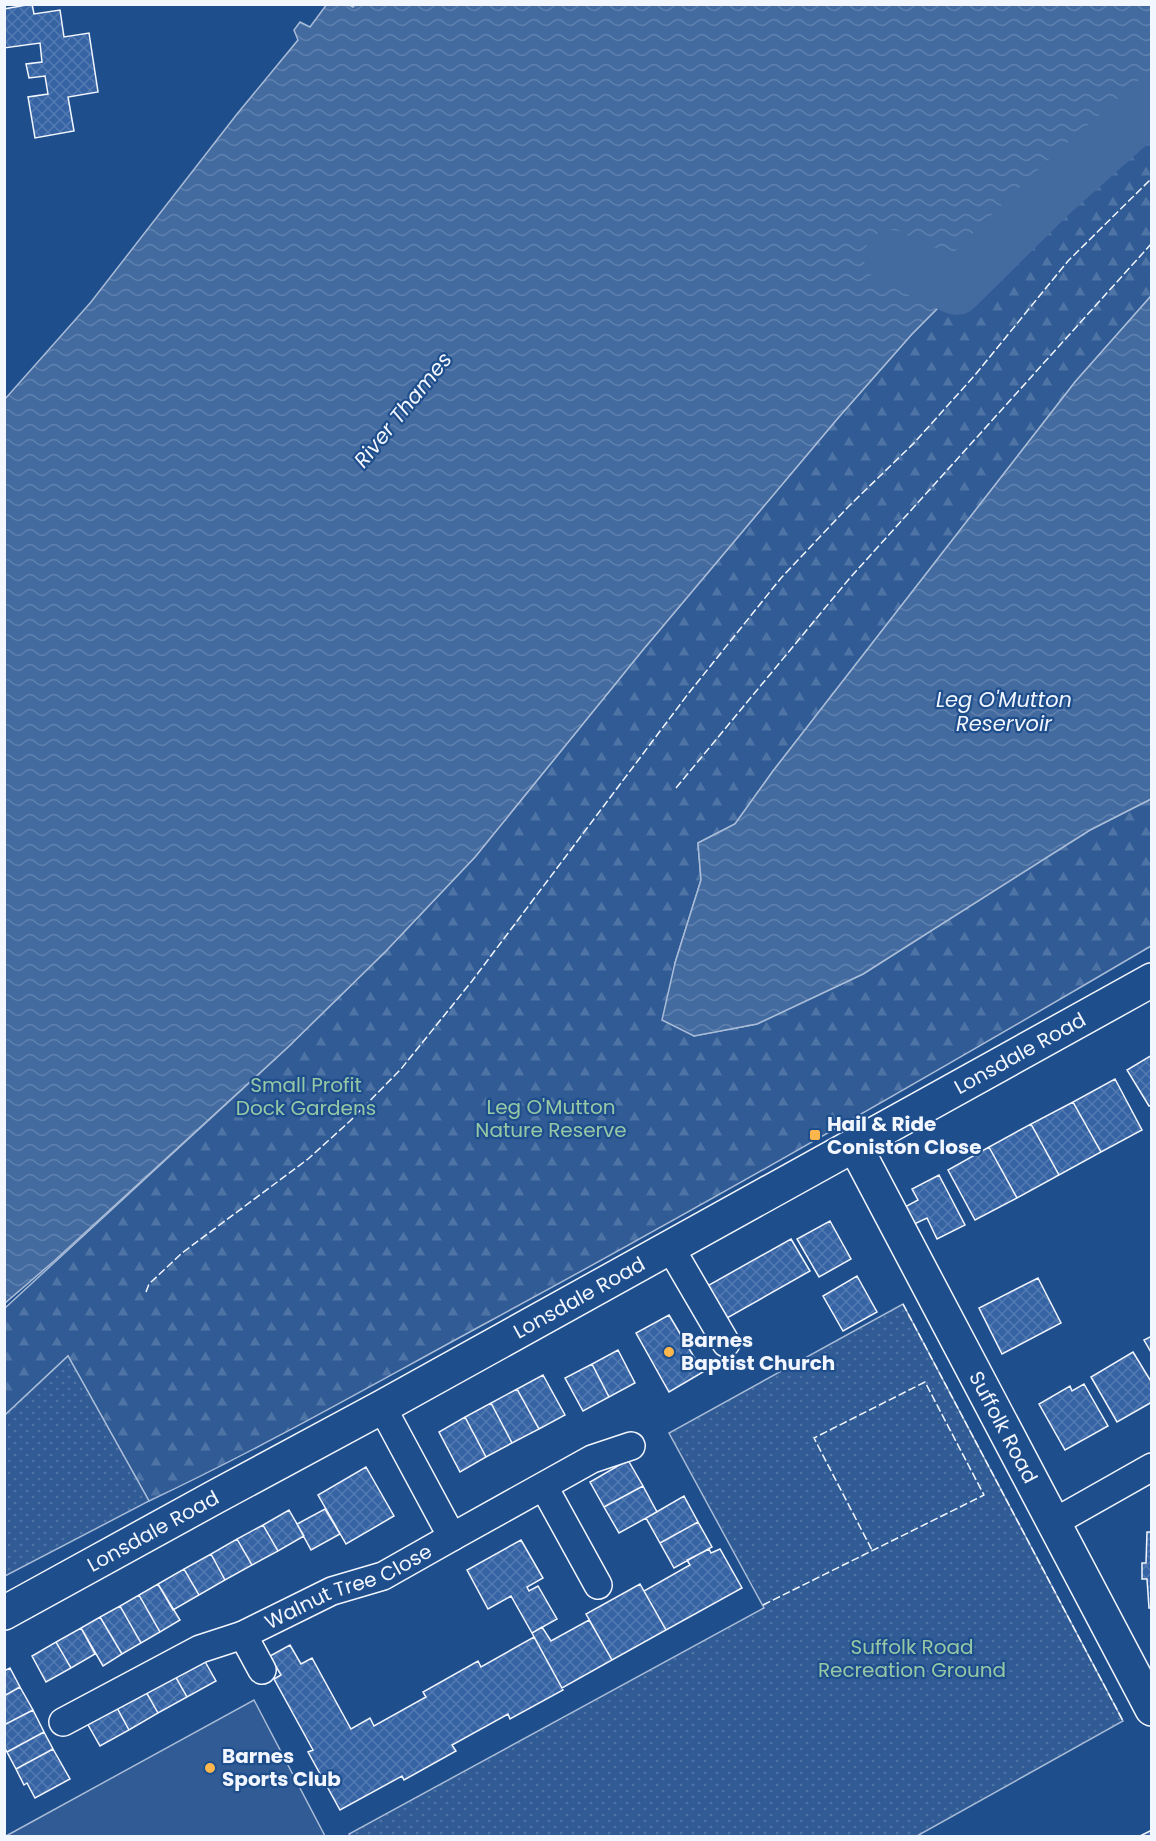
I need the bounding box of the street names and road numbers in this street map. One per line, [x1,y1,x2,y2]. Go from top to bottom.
street label: Lonsdale Road [949,1005,1091,1101]
street label: Lonsdale Road [508,1250,650,1345]
street label: Suffolk Road [962,1366,1044,1488]
street label: Lonsdale Road [82,1484,224,1579]
street label: Walnut Tree Close [260,1537,437,1636]

